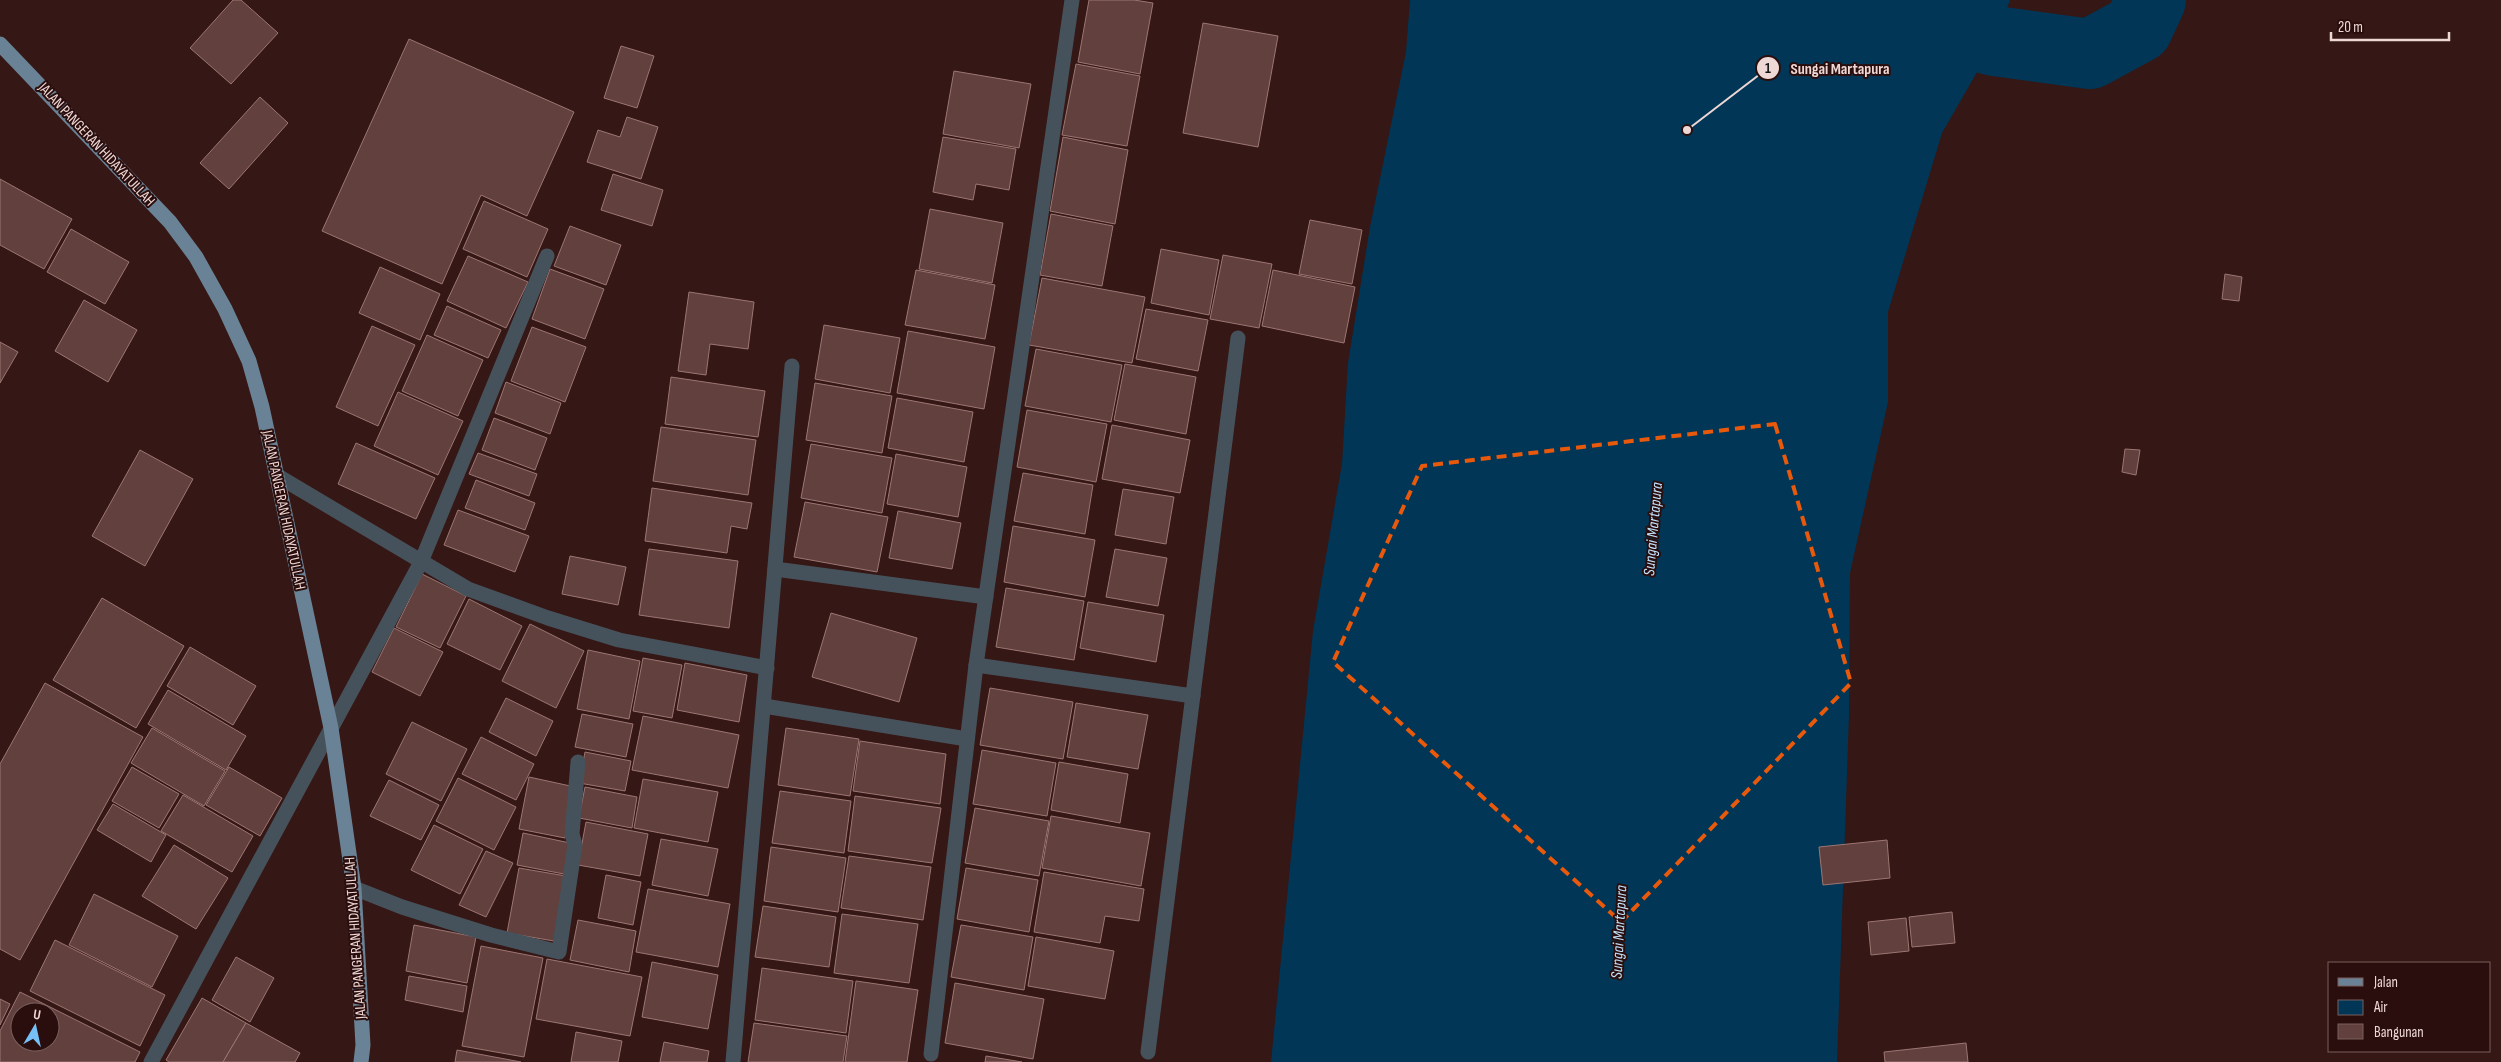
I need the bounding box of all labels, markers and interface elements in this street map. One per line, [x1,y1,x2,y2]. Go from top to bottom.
scale bar [2331,10,2448,42]
text: 20 m [2338,18,2363,37]
callout: Sungai Martapura [1756,53,1900,84]
text: 1 [1765,59,1771,78]
text: Sungai Martapura [1790,60,1890,79]
street label: JALAN PANGERAN HIDAYATULLAH [34,78,159,210]
street label: JALAN PANGERAN HIDAYATULLAH [257,428,310,592]
water label: Sungai Martapura [1640,481,1667,577]
street label: JALAN PANGERAN HIDAYATULLAH [340,856,371,1021]
water label: Sungai Martapura [1608,884,1631,979]
legend [2328,962,2491,1052]
text: Jalan [2373,973,2398,992]
text: Air [2373,998,2388,1017]
north arrow [10,1002,60,1052]
text: U [32,1006,42,1024]
text: Bangunan [2374,1023,2424,1042]

